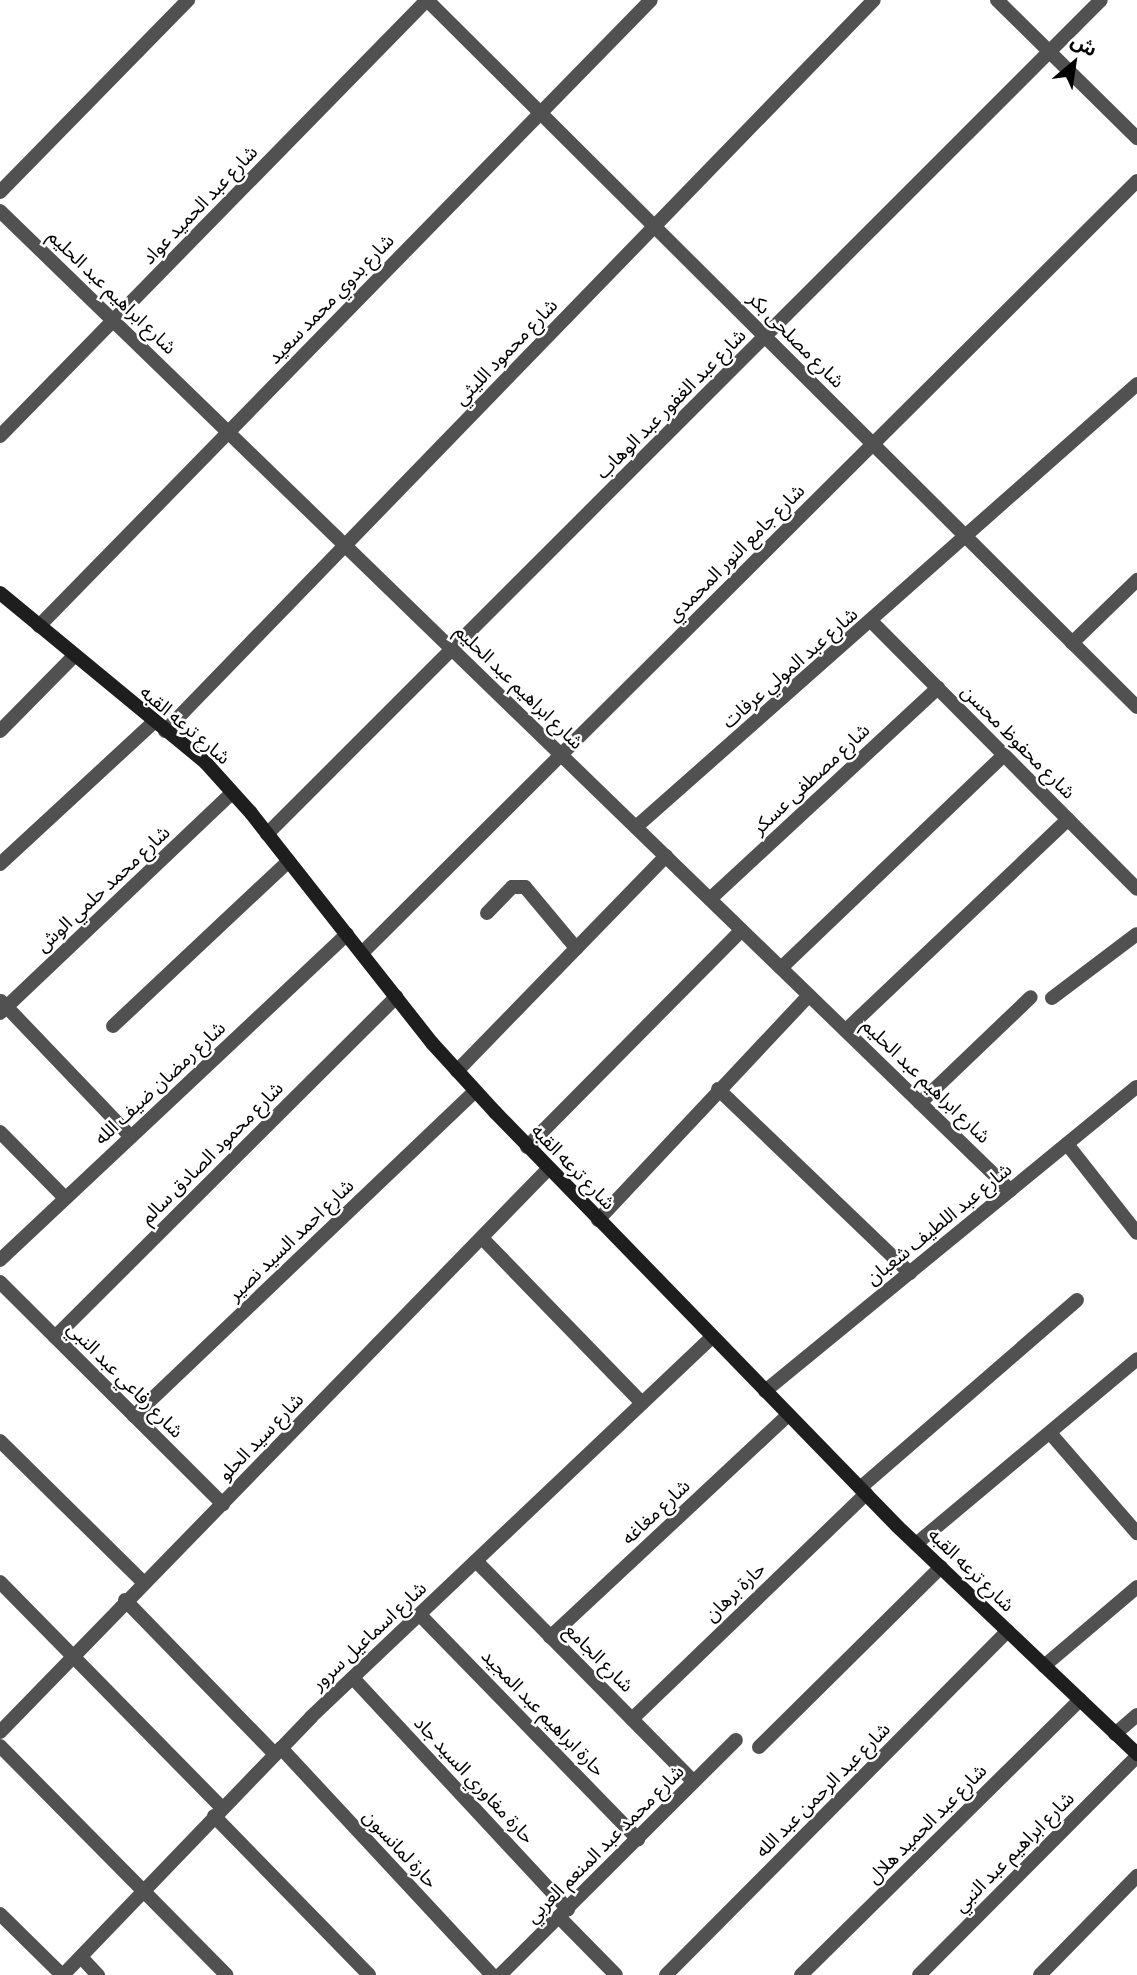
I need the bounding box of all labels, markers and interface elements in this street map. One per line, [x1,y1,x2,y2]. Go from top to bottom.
text: ش [1066,27,1102,62]
north arrow [1039,28,1109,98]
street label: شارع عبد الحميد عواد [137,141,263,269]
street label: شارع ابراهيم عبد الحليم [43,225,181,359]
street label: شارع بدوي محمد سعيد [263,229,399,369]
street label: شارع مصلحى بكر [743,287,849,393]
street label: شارع محمود الليثي [450,294,562,410]
street label: شارع عبد الغفور عبد الوهاب [591,324,751,484]
street label: شارع جامع النور المحمدي [662,479,810,627]
street label: شارع عبد المولي عرفات [717,603,863,733]
street label: شارع ابراهيم عبد الحليم [450,620,588,754]
street label: شارع محفوظ محسن [956,680,1080,804]
street label: شارع ترعه القبه [135,681,235,769]
street label: شارع مصطفى عسكر [747,719,875,839]
street label: شارع محمد حلمي الوش [31,821,175,957]
street label: شارع ابراهيم عبد الحليم [857,1014,995,1148]
street label: شارع رمضان ضيف الله [90,1016,230,1150]
street label: شارع محمود الصادق سالم [136,1077,288,1229]
street label: شارع ترعه القبه [526,1119,620,1215]
street label: شارع عبد اللطيف شعبان [861,1158,1017,1290]
street label: شارع احمد السيد نصير [223,1174,359,1306]
street label: شارع رفاعي عبد النبي [62,1317,188,1443]
street label: شارع سيد الحلو [214,1388,308,1486]
street label: شارع مغاغه [617,1475,695,1549]
street label: شارع ترعه القبه [923,1523,1019,1617]
street label: حارة برهان [700,1557,770,1627]
street label: شارع اسماعيل سرور [307,1577,431,1695]
street label: شارع الجامع [560,1619,638,1697]
street label: حارة ابراهيم عبد المجيد [477,1645,609,1781]
street label: حارة مغاوري السيد جاد [409,1712,539,1848]
street label: شارع عبد الرحمن عبد الله [751,1718,895,1862]
street label: شارع عبد الحميد هلال [862,1759,992,1889]
street label: شارع محمد عبد المنعم العربي [521,1760,689,1928]
street label: شارع ابراهيم عبد النبي [949,1787,1079,1917]
street label: حارة لمانسون [358,1805,442,1893]

